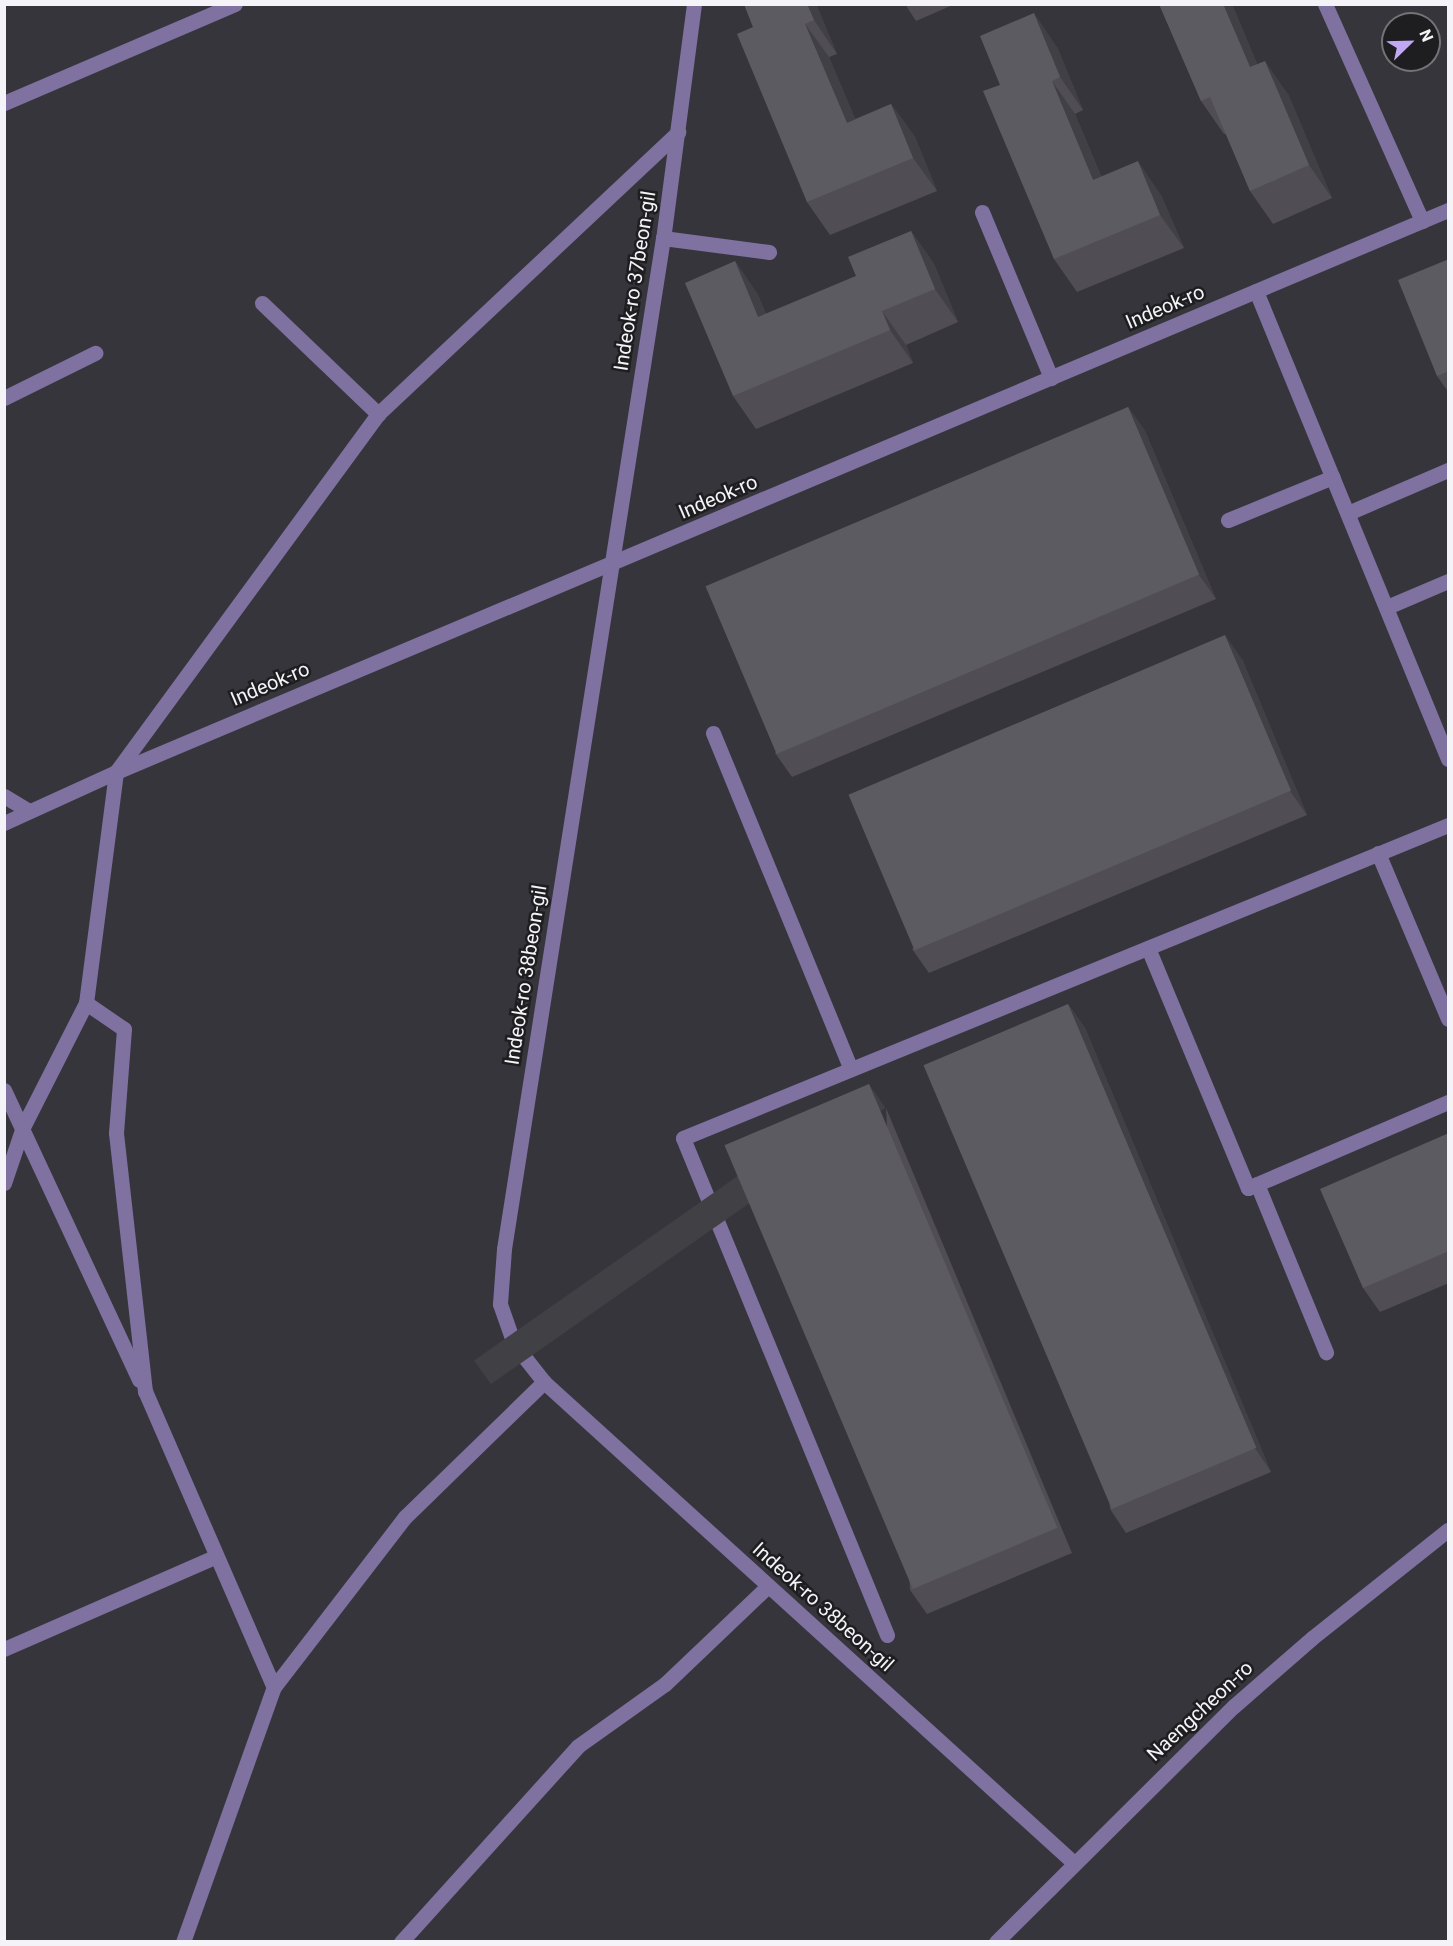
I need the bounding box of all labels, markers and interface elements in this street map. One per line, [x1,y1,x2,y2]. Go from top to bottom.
north arrow [1381,12,1441,72]
text: N [1415,27,1437,44]
street label: Indeok-ro 37beon-gil [609,189,661,373]
street label: Indeok-ro [1122,280,1208,334]
street label: Indeok-ro [675,470,761,524]
street label: Indeok-ro [227,657,313,711]
street label: Indeok-ro 38beon-gil [500,883,552,1067]
street label: Indeok-ro 38beon-gil [747,1537,899,1677]
street label: Naengcheon-ro [1142,1656,1258,1766]

